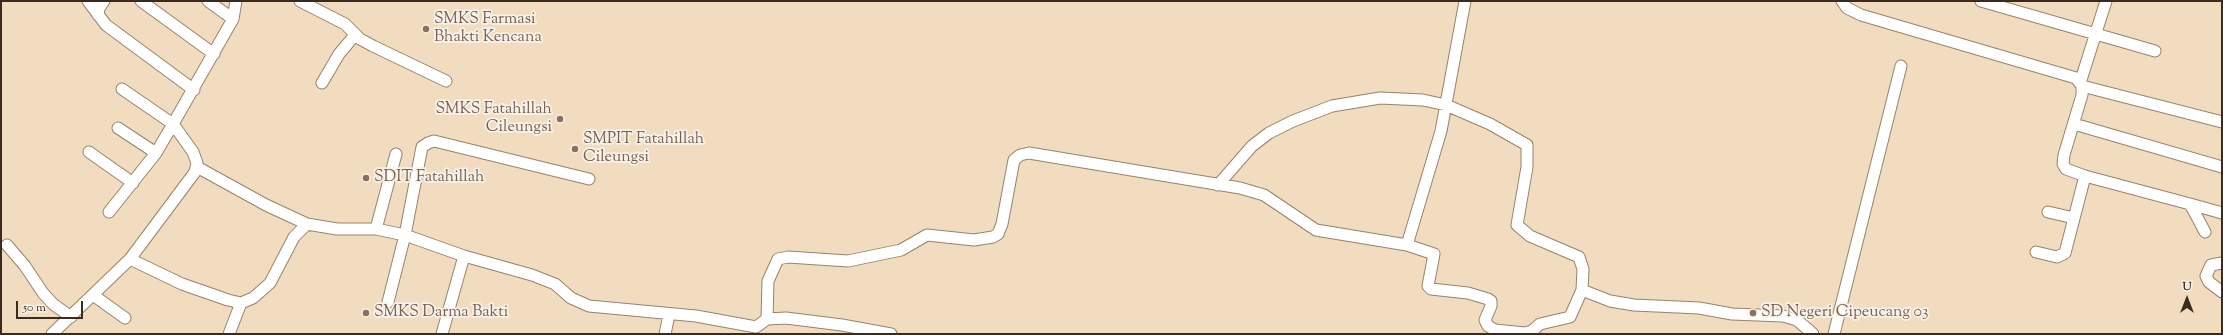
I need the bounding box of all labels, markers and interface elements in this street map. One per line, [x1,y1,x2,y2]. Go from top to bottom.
place label: SMKS Farmasi Bhakti Kencana [434,10,542,48]
marker: SMKS Farmasi Bhakti Kencana [421,24,431,34]
place label: SMKS Fatahillah Cileungsi [435,100,552,138]
marker: SMKS Fatahillah Cileungsi [555,114,565,124]
place label: SMPIT Fatahillah Cileungsi [583,130,704,168]
marker: SMPIT Fatahillah Cileungsi [570,144,580,154]
place label: SDIT Fatahillah [374,168,484,188]
marker: SDIT Fatahillah [361,173,371,183]
north arrow [2167,279,2207,319]
text: U [2183,279,2191,295]
scale bar [18,293,85,319]
text: 50 m [23,299,46,317]
place label: SMKS Darma Bakti [374,303,508,323]
place label: SD Negeri Cipeucang 03 [1761,303,1928,323]
marker: SMKS Darma Bakti [361,308,371,318]
marker: SD Negeri Cipeucang 03 [1748,308,1758,318]

